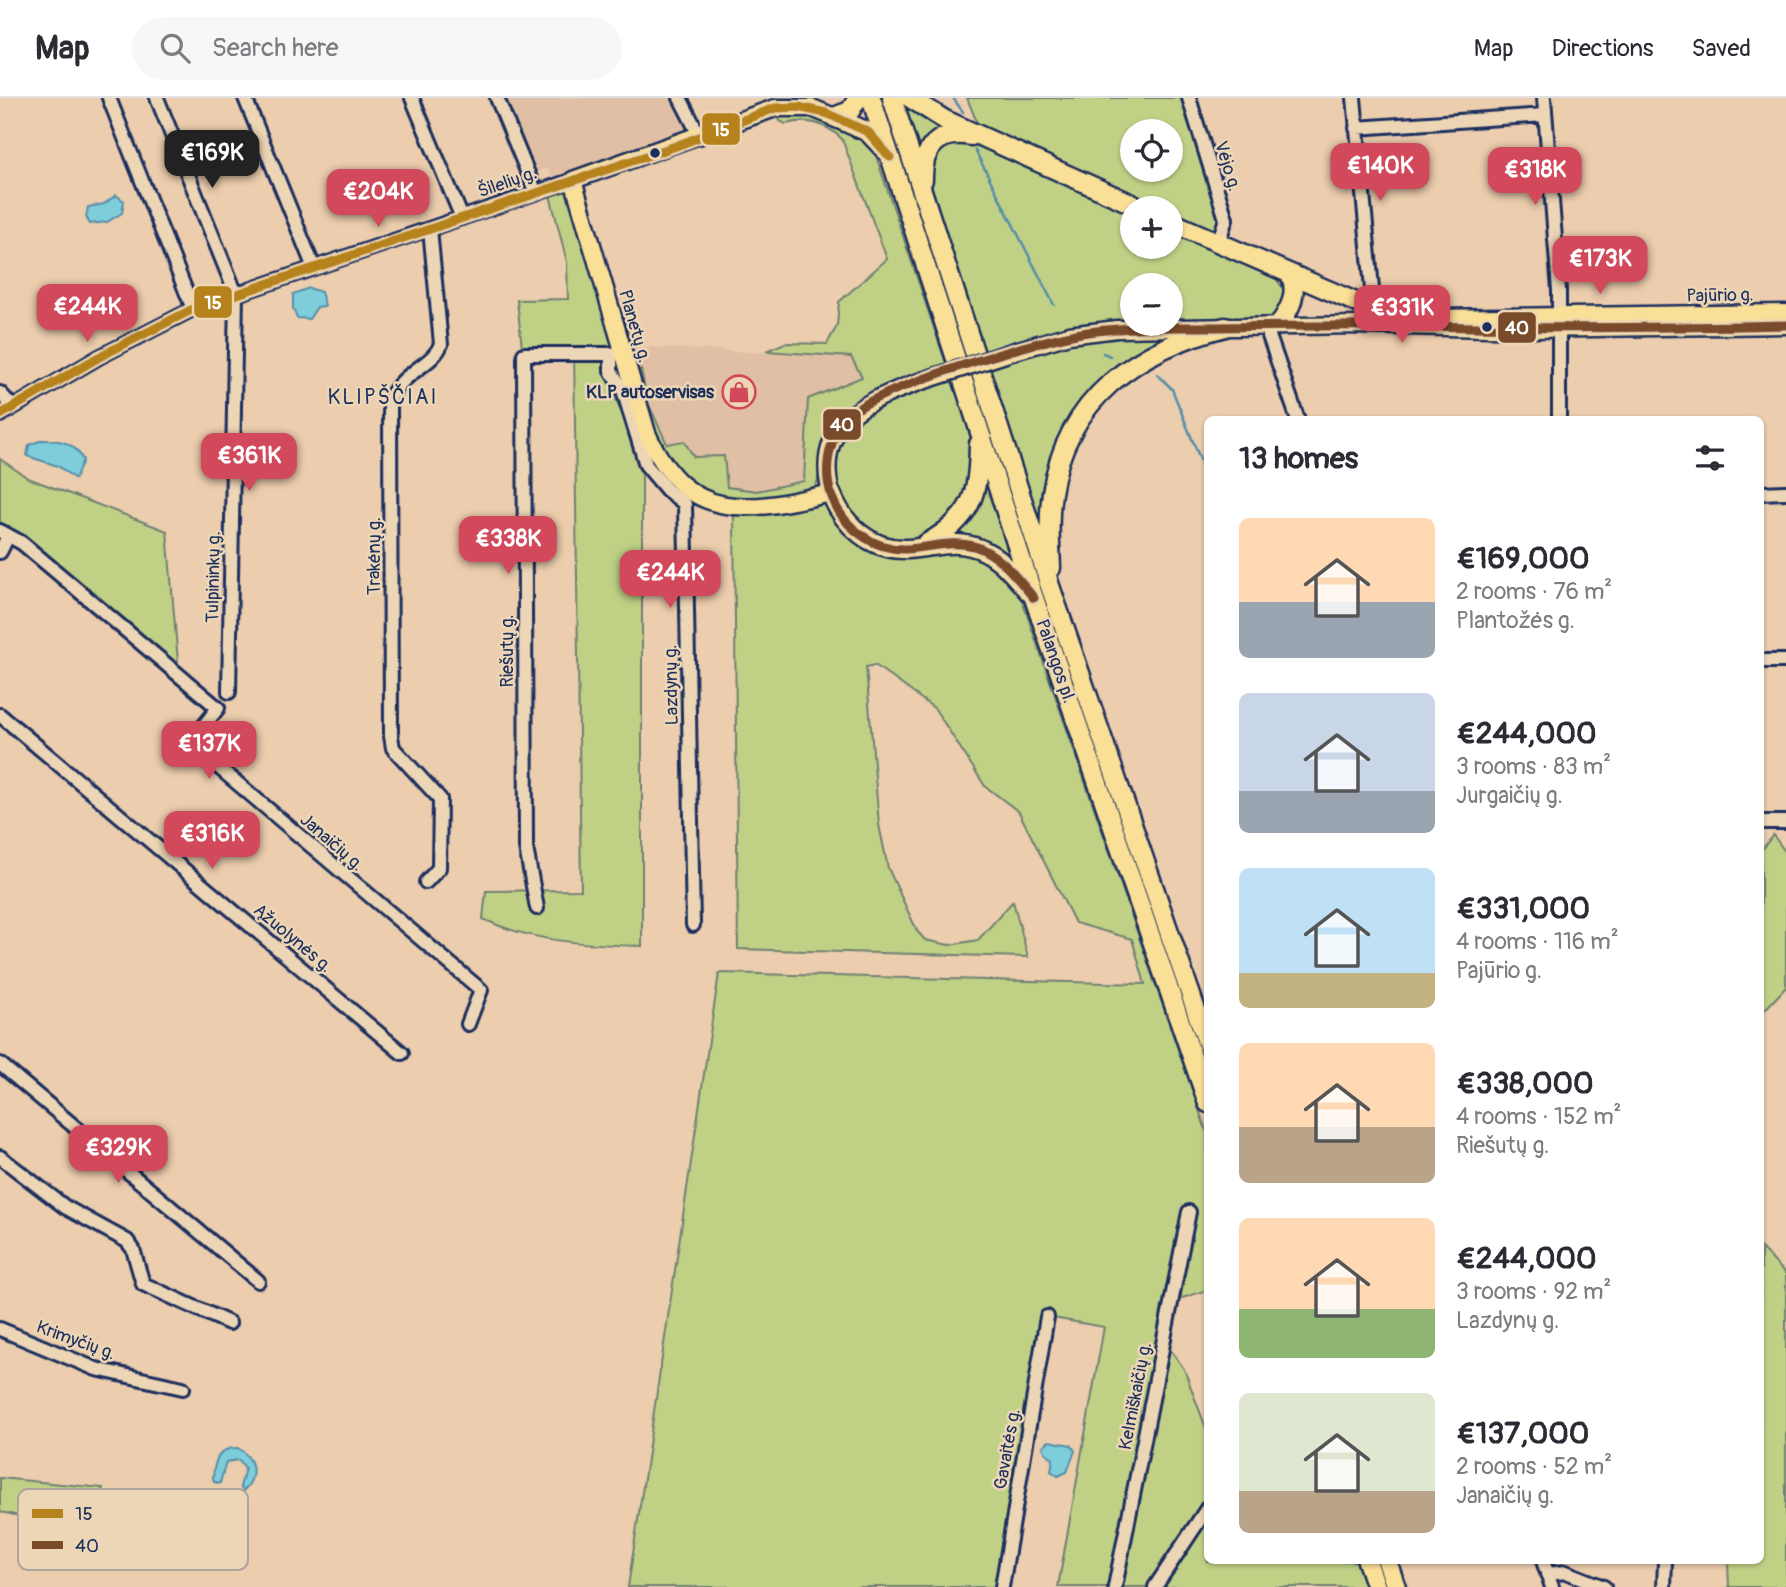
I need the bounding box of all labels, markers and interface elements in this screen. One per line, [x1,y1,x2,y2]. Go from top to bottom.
search box [132,17,622,80]
text: Map [35,28,90,69]
icon: search [156,29,194,67]
text: Search here [212,32,339,64]
text: Map [1474,34,1514,63]
text: Directions [1552,34,1653,63]
text: Saved [1691,34,1751,63]
line badge: 15 [701,112,741,146]
text: 15 [712,118,730,142]
map controls [1120,119,1183,336]
button: locate [1120,119,1183,182]
pin: €169K [163,130,261,190]
text: €169K [180,138,244,167]
street label: Vėjo g. [1209,138,1246,194]
pin: €140K [1331,144,1429,203]
unlabelled marker [648,146,662,160]
pin: €318K [1486,148,1584,207]
text: €140K [1346,151,1414,180]
text: €318K [1504,155,1566,184]
street label: Šilelių g. [474,161,540,203]
pin: €204K [329,170,427,229]
text: €204K [343,177,413,206]
button: + [1120,196,1183,259]
pin: €173K [1551,236,1649,296]
text: €173K [1568,244,1632,273]
button: − [1120,273,1183,336]
street label: Pajūrio g. [1686,283,1754,308]
pin: €244K [38,285,136,344]
line badge: 15 [193,285,233,319]
pin: €331K [1353,286,1451,345]
street label: Planetų g. [613,287,656,365]
text: 15 [204,291,222,315]
text: €244K [53,292,121,321]
text: €331K [1370,293,1434,322]
line badge: 40 [1497,311,1537,344]
text: 40 [1505,316,1529,340]
unlabelled marker [1480,320,1494,334]
shop icon: KLP autoservisas [720,373,758,411]
place label: KLP autoservisas [586,381,715,404]
district label: KLIPŠČIAI [327,383,439,411]
line badge: 40 [822,408,862,441]
text: 40 [830,413,854,437]
pin: €361K [200,434,298,493]
icon: filters [1691,439,1729,477]
text: 13 homes [1239,440,1358,477]
text: €361K [217,441,281,470]
street label: Trakėnų g. [363,517,386,595]
pin: €338K [459,517,557,576]
text: €338K [475,524,541,553]
street label: Tulpininkų g. [201,531,226,623]
text: €169,000 [1456,540,1590,577]
icon: home [1295,546,1379,630]
pin: €244K [621,550,719,610]
text: €244K [636,558,704,587]
text: 2 rooms · 76 m² [1456,577,1612,606]
text: Plantožės g. [1456,606,1575,635]
street label: Riešutų g. [496,614,519,688]
street label: Palangos pl. [1030,616,1081,706]
street label: Lazdynų g. [659,644,684,726]
text: €244,000 [1456,715,1596,752]
icon: home [1295,721,1379,805]
pin: €137K [160,722,258,781]
text: €137K [177,729,241,758]
text: 3 rooms · 83 m² [1456,752,1611,781]
text: Jurgaičių g. [1456,781,1563,810]
street label: Janaičių g. [295,808,368,876]
pin: €316K [163,812,261,871]
text: €316K [180,819,244,848]
text: €331,000 [1456,890,1590,927]
icon: home [1295,896,1379,980]
street label: Ąžuolynės g. [249,899,337,978]
text: 4 rooms · 116 m² [1456,927,1619,956]
text: Pajūrio g. [1456,956,1542,985]
text: €338,000 [1456,1065,1594,1102]
icon: home [1295,1071,1379,1155]
text: 4 rooms · 152 m² [1456,1102,1622,1131]
pin: €329K [69,1126,167,1185]
text: Riešutų g. [1456,1131,1549,1160]
text: €329K [85,1133,151,1162]
text: €244,000 [1456,1240,1596,1277]
icon: home [1295,1246,1379,1330]
text: 3 rooms · 92 m² [1456,1277,1611,1306]
text: Lazdynų g. [1456,1306,1559,1335]
street label: Krimyčių g. [33,1316,119,1365]
street label: Kelmiškaičių g. [1114,1340,1157,1452]
street label: Gavaitės g. [989,1407,1026,1491]
text: €137,000 [1456,1415,1589,1452]
icon: home [1295,1421,1379,1505]
text: 2 rooms · 52 m² [1456,1452,1612,1481]
text: Janaičių g. [1456,1481,1554,1510]
legend [18,1489,248,1570]
text: 15 [75,1502,93,1526]
text: 40 [75,1534,99,1558]

